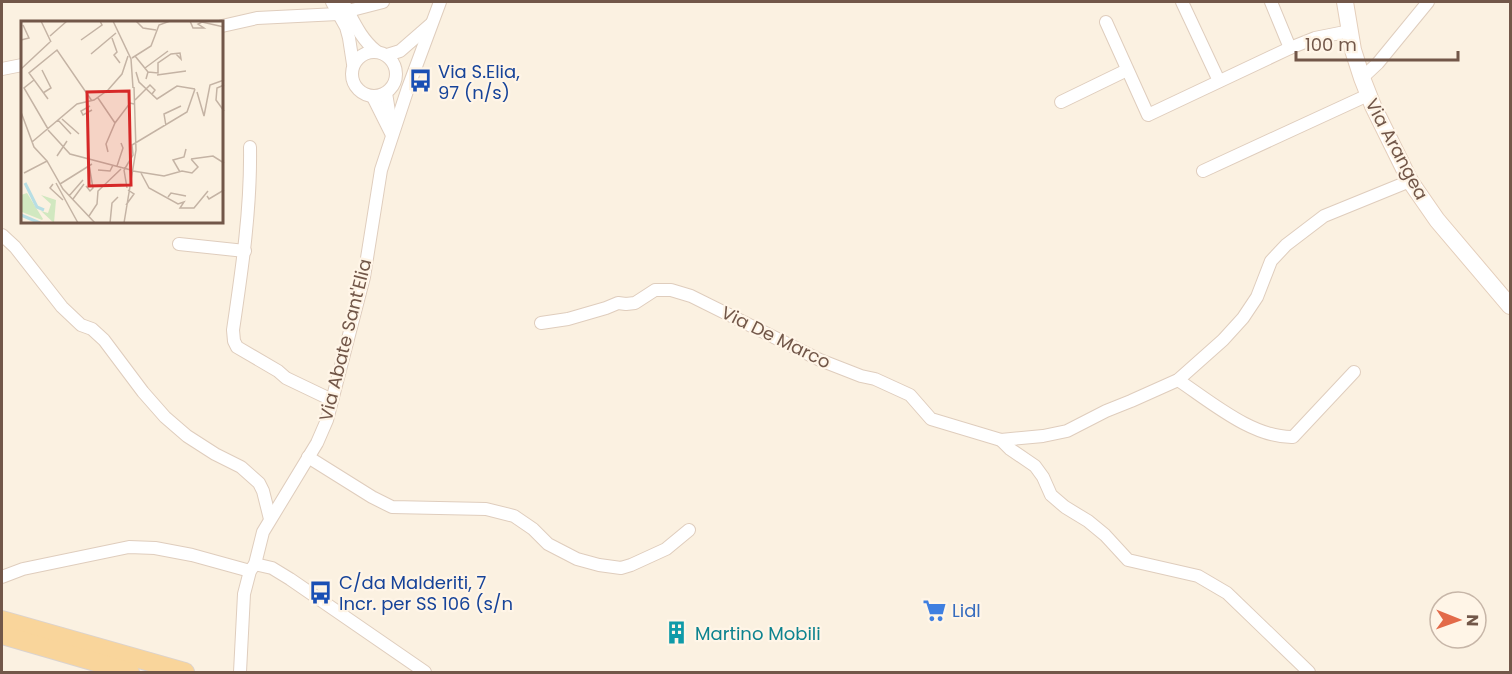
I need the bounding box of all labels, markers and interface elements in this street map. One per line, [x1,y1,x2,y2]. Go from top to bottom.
inset map [21,21,224,224]
scale bar [1296,24,1458,62]
text: 100 m [1305,32,1357,57]
place label: Via S.Elia, 97 (n/s) [438,59,520,105]
bus stop icon: Via S.Elia, 97 (n/s) [407,68,433,94]
street label: Via Arangea [1360,94,1434,204]
street label: Via Abate Sant'Elia [313,256,377,424]
street label: Via De Marco [717,300,835,374]
place label: C/da Malderiti, 7 Incr. per SS 106 (s/n [339,570,513,616]
bus stop icon: C/da Malderiti, 7 Incr. per SS 106 (s/n [308,579,334,605]
north arrow [1428,590,1488,650]
supermarket icon: Lidl [921,597,947,623]
place label: Lidl [952,598,981,623]
text: N [1461,614,1484,626]
building icon: Martino Mobili [664,620,690,646]
place label: Martino Mobili [695,621,821,646]

